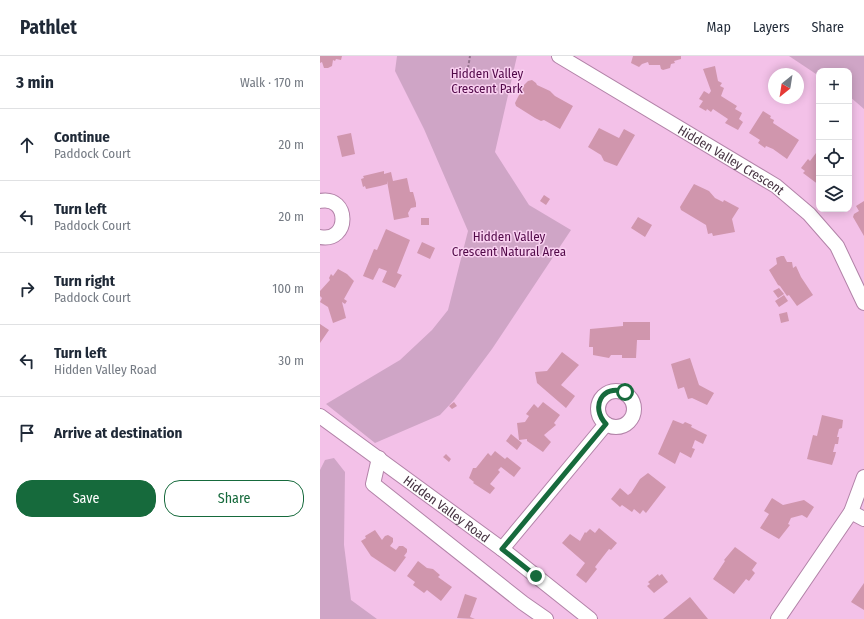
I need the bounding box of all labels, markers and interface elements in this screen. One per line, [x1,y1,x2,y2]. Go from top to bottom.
text: Pathlet [20,16,77,39]
text: Map [707,19,731,36]
text: Layers [753,19,789,36]
text: Share [811,19,844,36]
park label: Hidden Valley Crescent Park [451,66,524,96]
north arrow [768,68,804,104]
map controls [816,68,852,212]
button: + [816,68,852,104]
text: 3 min [16,72,54,93]
text: Walk · 170 m [240,75,304,90]
button: − [816,104,852,140]
street label: Hidden Valley Crescent [676,122,788,198]
text: Continue [54,128,110,146]
icon: ahead [16,134,38,156]
text: 20 m [278,137,304,152]
button: locate [816,140,852,176]
text: Paddock Court [54,146,131,161]
button: layers [816,176,852,212]
text: Turn left [54,200,107,218]
icon: left [16,206,38,228]
text: 20 m [278,209,304,224]
text: Paddock Court [54,218,131,233]
park label: Hidden Valley Crescent Natural Area [452,229,566,259]
text: Turn right [54,272,115,290]
icon: right [16,278,38,300]
text: 100 m [272,281,304,296]
text: Paddock Court [54,290,131,305]
text: Turn left [54,344,107,362]
icon: left [16,350,38,372]
text: 30 m [278,353,304,368]
text: Hidden Valley Road [54,362,157,377]
route start [616,383,634,401]
icon: arrive [16,422,38,444]
text: Arrive at destination [54,424,182,442]
street label: Hidden Valley Road [401,472,493,545]
button: Save [16,480,156,517]
button: Share [164,480,304,517]
route end [527,567,545,585]

